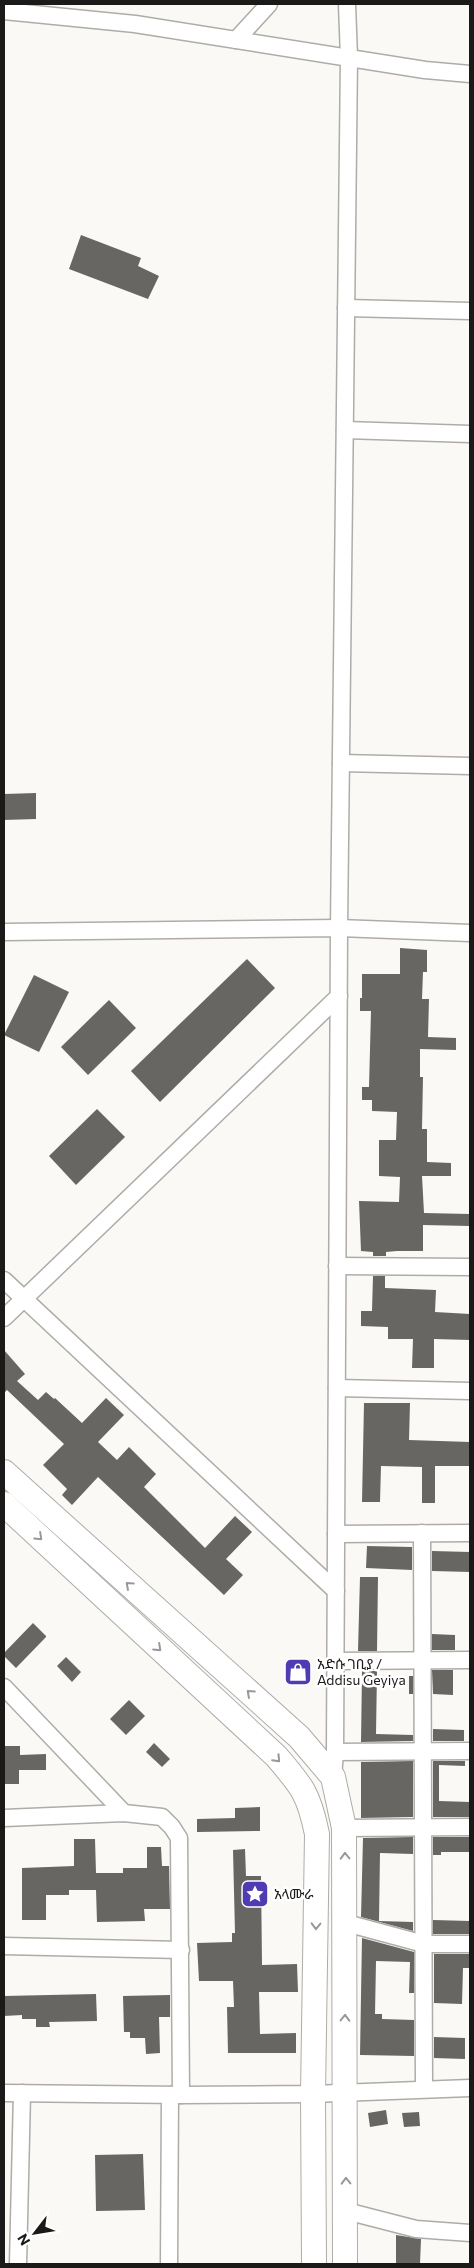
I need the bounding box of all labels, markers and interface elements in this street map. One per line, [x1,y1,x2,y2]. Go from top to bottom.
one-way arrow [34,1531,43,1540]
one-way arrow [125,1581,134,1590]
one-way arrow [153,1642,162,1651]
place label: አድሱ ገቢያ / Addisu Geyiya [317,1655,406,1688]
shop icon: አድሱ ገቢያ / Addisu Geyiya [283,1657,313,1687]
one-way arrow [246,1690,255,1699]
one-way arrow [271,1753,280,1762]
one-way arrow [340,1851,350,1859]
place icon: አላሙራ [240,1879,270,1909]
place label: አላሙራ [274,1885,314,1902]
one-way arrow [310,1923,321,1931]
one-way arrow [339,2014,350,2022]
one-way arrow [340,2176,351,2184]
north arrow [10,2208,60,2258]
text: N [13,2231,33,2249]

